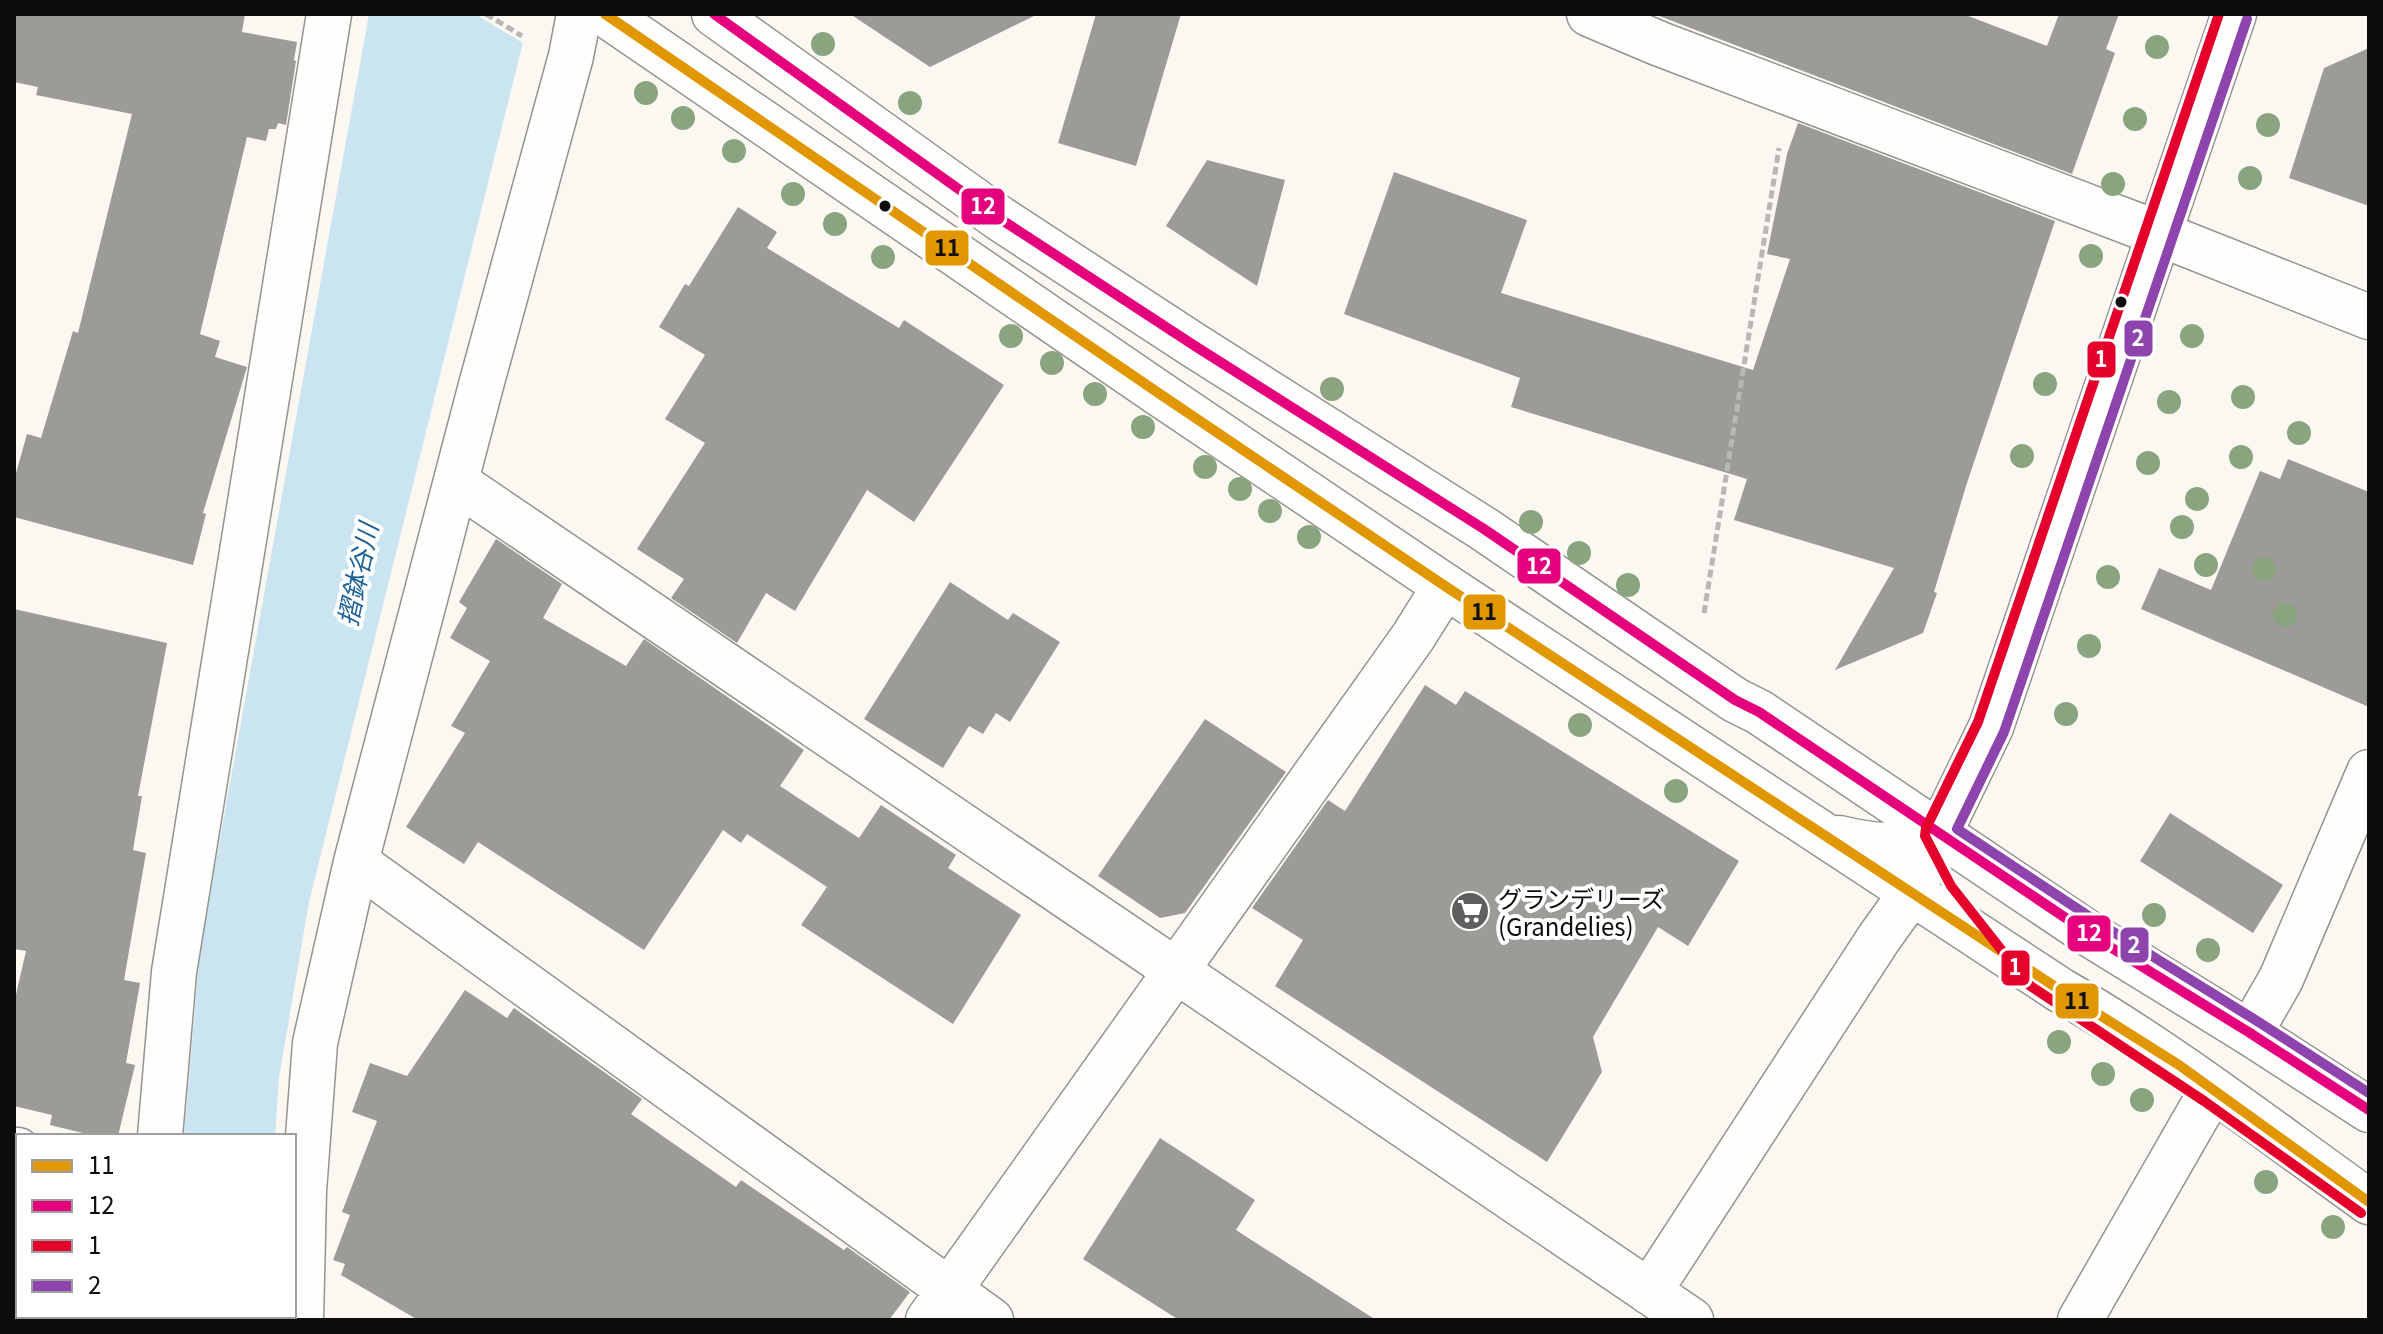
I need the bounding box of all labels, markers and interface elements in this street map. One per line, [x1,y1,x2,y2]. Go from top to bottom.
line badge: 12 [960,187,1006,226]
text: 12 [970,188,996,220]
unlabelled marker [877,198,893,214]
line badge: 11 [924,229,970,267]
text: 11 [934,230,960,262]
unlabelled marker [2113,294,2129,310]
line badge: 2 [2123,319,2154,358]
text: 2 [2132,320,2144,352]
line badge: 1 [2086,340,2117,379]
text: 1 [2095,341,2107,373]
water label: 摺鉢谷川 [327,516,386,629]
line badge: 12 [1516,547,1562,585]
text: 12 [1526,548,1552,580]
line badge: 11 [1462,593,1507,631]
text: 11 [1471,594,1497,626]
place label: グランデリーズ (Grandelies) [1498,880,1665,943]
supermarket icon: グランデリーズ (Grandelies) [1449,890,1491,932]
line badge: 12 [2066,914,2112,953]
text: 12 [2076,915,2102,947]
line badge: 2 [2119,926,2150,964]
text: 2 [2128,927,2140,959]
line badge: 1 [2000,949,2031,987]
text: 1 [2009,949,2021,981]
line badge: 11 [2054,982,2100,1020]
text: 11 [2064,983,2090,1015]
legend [16,1134,296,1318]
text: 11 [88,1146,115,1181]
text: 12 [88,1186,115,1221]
text: 1 [88,1226,101,1261]
text: 2 [88,1266,101,1301]

